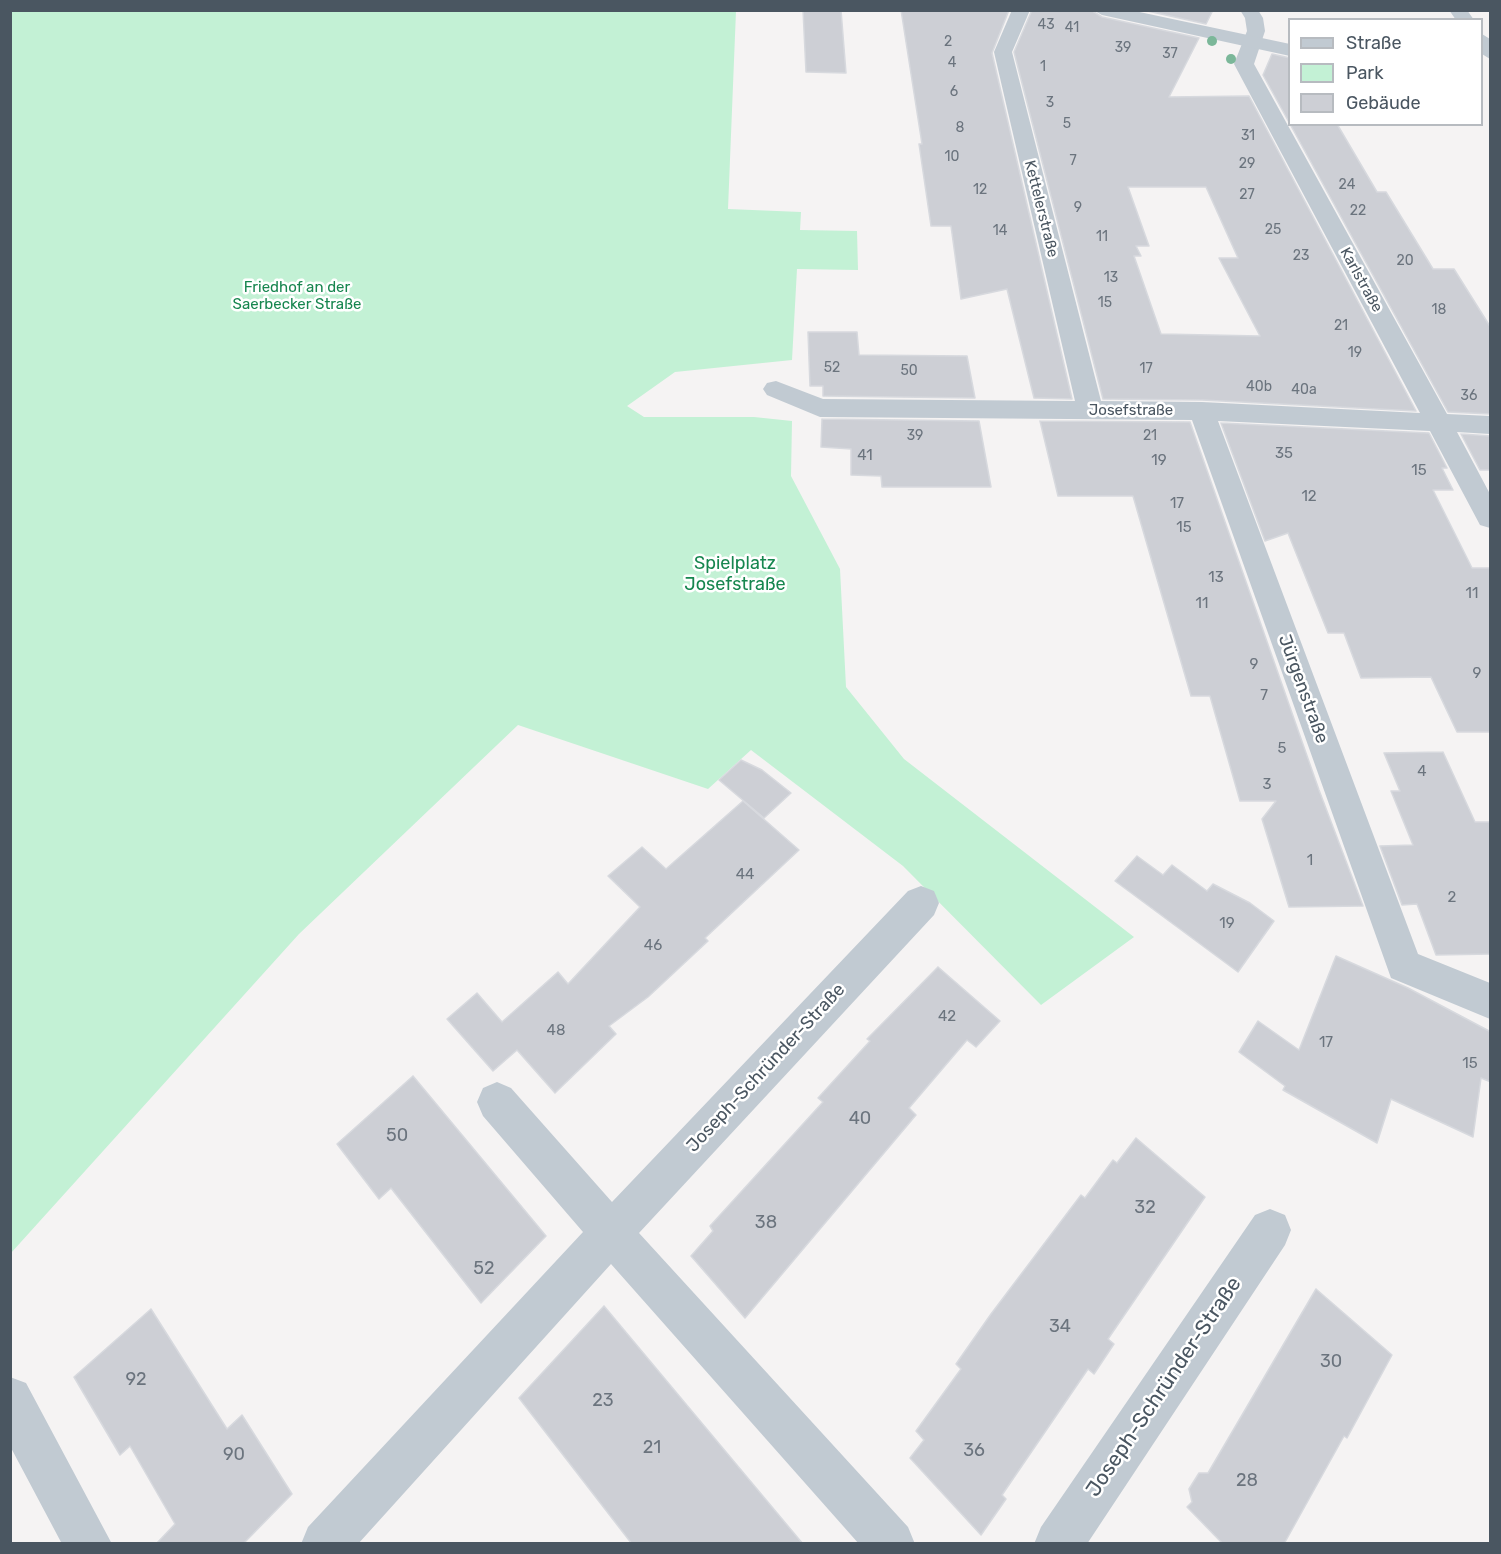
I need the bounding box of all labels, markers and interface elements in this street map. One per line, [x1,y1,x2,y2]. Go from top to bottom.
house number: 43 [1037,17,1055,33]
legend [1288,18,1483,126]
house number: 41 [1065,20,1079,36]
text: Straße [1346,32,1402,54]
house number: 2 [944,34,952,50]
house number: 39 [1115,40,1131,56]
house number: 37 [1162,46,1178,62]
house number: 4 [948,55,956,71]
house number: 1 [1040,59,1046,75]
text: Park [1346,62,1383,84]
house number: 6 [950,84,958,100]
text: Gebäude [1346,92,1421,114]
house number: 3 [1046,95,1054,111]
house number: 5 [1063,116,1071,132]
house number: 8 [956,120,964,136]
house number: 31 [1241,128,1255,144]
house number: 10 [945,149,959,165]
house number: 7 [1069,153,1077,169]
house number: 29 [1239,156,1255,172]
street label: Kettelerstraße [1020,159,1062,259]
house number: 24 [1339,177,1355,193]
house number: 12 [973,182,987,198]
house number: 27 [1239,187,1255,203]
house number: 9 [1074,200,1082,216]
house number: 22 [1350,203,1366,219]
house number: 25 [1265,222,1281,238]
house number: 14 [993,223,1007,239]
house number: 11 [1096,229,1108,245]
street label: Karlstraße [1336,245,1386,315]
house number: 23 [1293,248,1309,264]
house number: 20 [1396,253,1414,269]
house number: 13 [1104,270,1118,286]
park label: Friedhof an der Saerbecker Straße [233,279,361,314]
house number: 15 [1098,295,1112,311]
house number: 18 [1432,302,1446,318]
house number: 21 [1334,318,1348,334]
house number: 19 [1348,345,1362,361]
house number: 52 [824,360,840,376]
house number: 17 [1139,361,1153,377]
house number: 50 [900,363,918,379]
house number: 40b [1246,379,1272,395]
house number: 40a [1291,382,1317,398]
house number: 36 [1461,388,1477,404]
street label: Josefstraße [1089,402,1173,420]
house number: 39 [907,428,923,444]
house number: 21 [1143,428,1157,444]
house number: 35 [1275,445,1293,463]
house number: 41 [857,447,873,465]
house number: 19 [1151,452,1167,470]
house number: 15 [1411,462,1427,480]
house number: 12 [1301,488,1317,506]
house number: 17 [1170,495,1184,513]
house number: 15 [1176,519,1192,537]
park label: Spielplatz Josefstraße [684,553,786,596]
house number: 13 [1208,569,1224,587]
house number: 11 [1466,585,1478,603]
house number: 11 [1196,595,1208,613]
street label: Jürgenstraße [1273,632,1333,746]
house number: 9 [1250,656,1258,674]
house number: 9 [1473,665,1481,683]
house number: 7 [1260,687,1268,705]
house number: 5 [1278,740,1286,758]
house number: 4 [1417,763,1427,781]
house number: 3 [1262,776,1272,794]
house number: 1 [1307,852,1313,870]
house number: 44 [736,866,754,884]
house number: 2 [1448,889,1456,907]
house number: 19 [1219,915,1235,933]
house number: 46 [644,937,662,955]
street label: Joseph-Schründer-Straße [682,979,850,1157]
house number: 42 [938,1008,956,1026]
house number: 48 [547,1022,565,1040]
house number: 17 [1319,1034,1333,1052]
house number: 15 [1462,1055,1478,1073]
house number: 40 [849,1108,871,1130]
house number: 50 [386,1125,408,1147]
house number: 32 [1134,1197,1156,1219]
house number: 38 [755,1212,777,1234]
house number: 52 [473,1258,495,1280]
street label: Joseph-Schründer-Straße [1081,1272,1247,1502]
house number: 34 [1049,1316,1071,1338]
house number: 30 [1320,1351,1342,1373]
house number: 92 [125,1369,147,1391]
house number: 23 [592,1390,614,1412]
house number: 21 [643,1437,661,1459]
house number: 36 [963,1440,985,1462]
house number: 90 [223,1444,245,1466]
house number: 28 [1236,1470,1258,1492]

